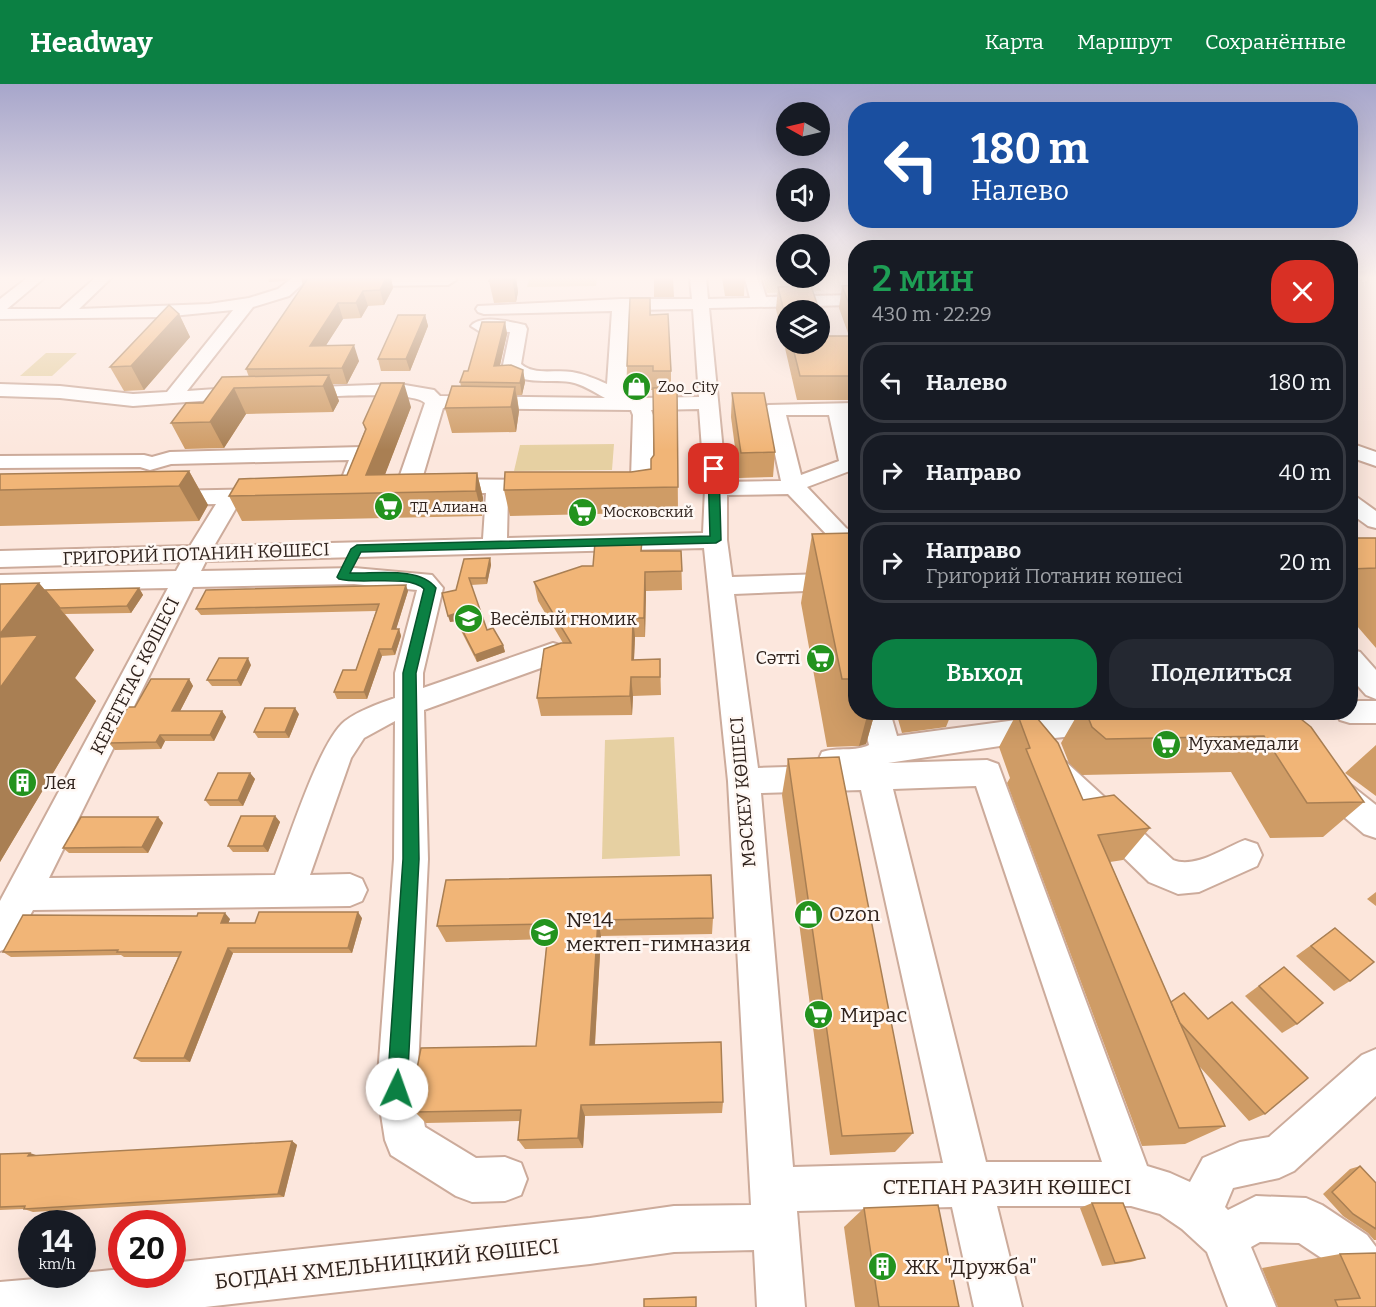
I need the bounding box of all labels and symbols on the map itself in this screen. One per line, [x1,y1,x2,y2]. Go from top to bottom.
north arrow [776,102,830,156]
shop icon: Zoo_City [621,371,653,403]
place label: Zoo_City [658,378,719,396]
pin [688,443,739,494]
supermarket icon: ТД Алиана [373,491,405,523]
supermarket icon: Московский [566,496,598,528]
place label: ТД Алиана [410,498,487,516]
place label: Московский [603,503,694,521]
street label: ГРИГОРИЙ ПОТАНИН КӨШЕСІ [62,538,330,570]
street label: КЕРЕГЕТАС КӨШЕСІ [86,594,184,758]
school or university icon: Весёлый гномик [453,603,485,635]
place label: Весёлый гномик [490,608,637,630]
supermarket icon: Сәтті [805,642,837,674]
place label: Сәтті [755,647,800,669]
street label: МӘСКЕУ КӨШЕСІ [725,716,761,868]
supermarket icon: Мухамедали [1151,728,1183,760]
place label: Мухамедали [1188,733,1299,755]
building icon: Лея [7,767,39,799]
place label: Лея [44,772,76,794]
shop icon: Ozon [792,898,824,930]
place label: Ozon [829,901,880,927]
place label: №14 мектеп-гимназия [566,907,751,957]
school or university icon: №14 мектеп-гимназия [529,916,561,948]
supermarket icon: Мирас [803,999,835,1031]
place label: Мирас [840,1002,908,1028]
position arrow [365,1057,429,1121]
street label: СТЕПАН РАЗИН КӨШЕСІ [883,1174,1131,1200]
speed limit sign: 20 [108,1210,186,1288]
street label: БОГДАН ХМЕЛЬНИЦКИЙ КӨШЕСІ [213,1233,561,1295]
building icon: ЖК "Дружба" [867,1251,899,1283]
place label: ЖК "Дружба" [904,1254,1037,1280]

